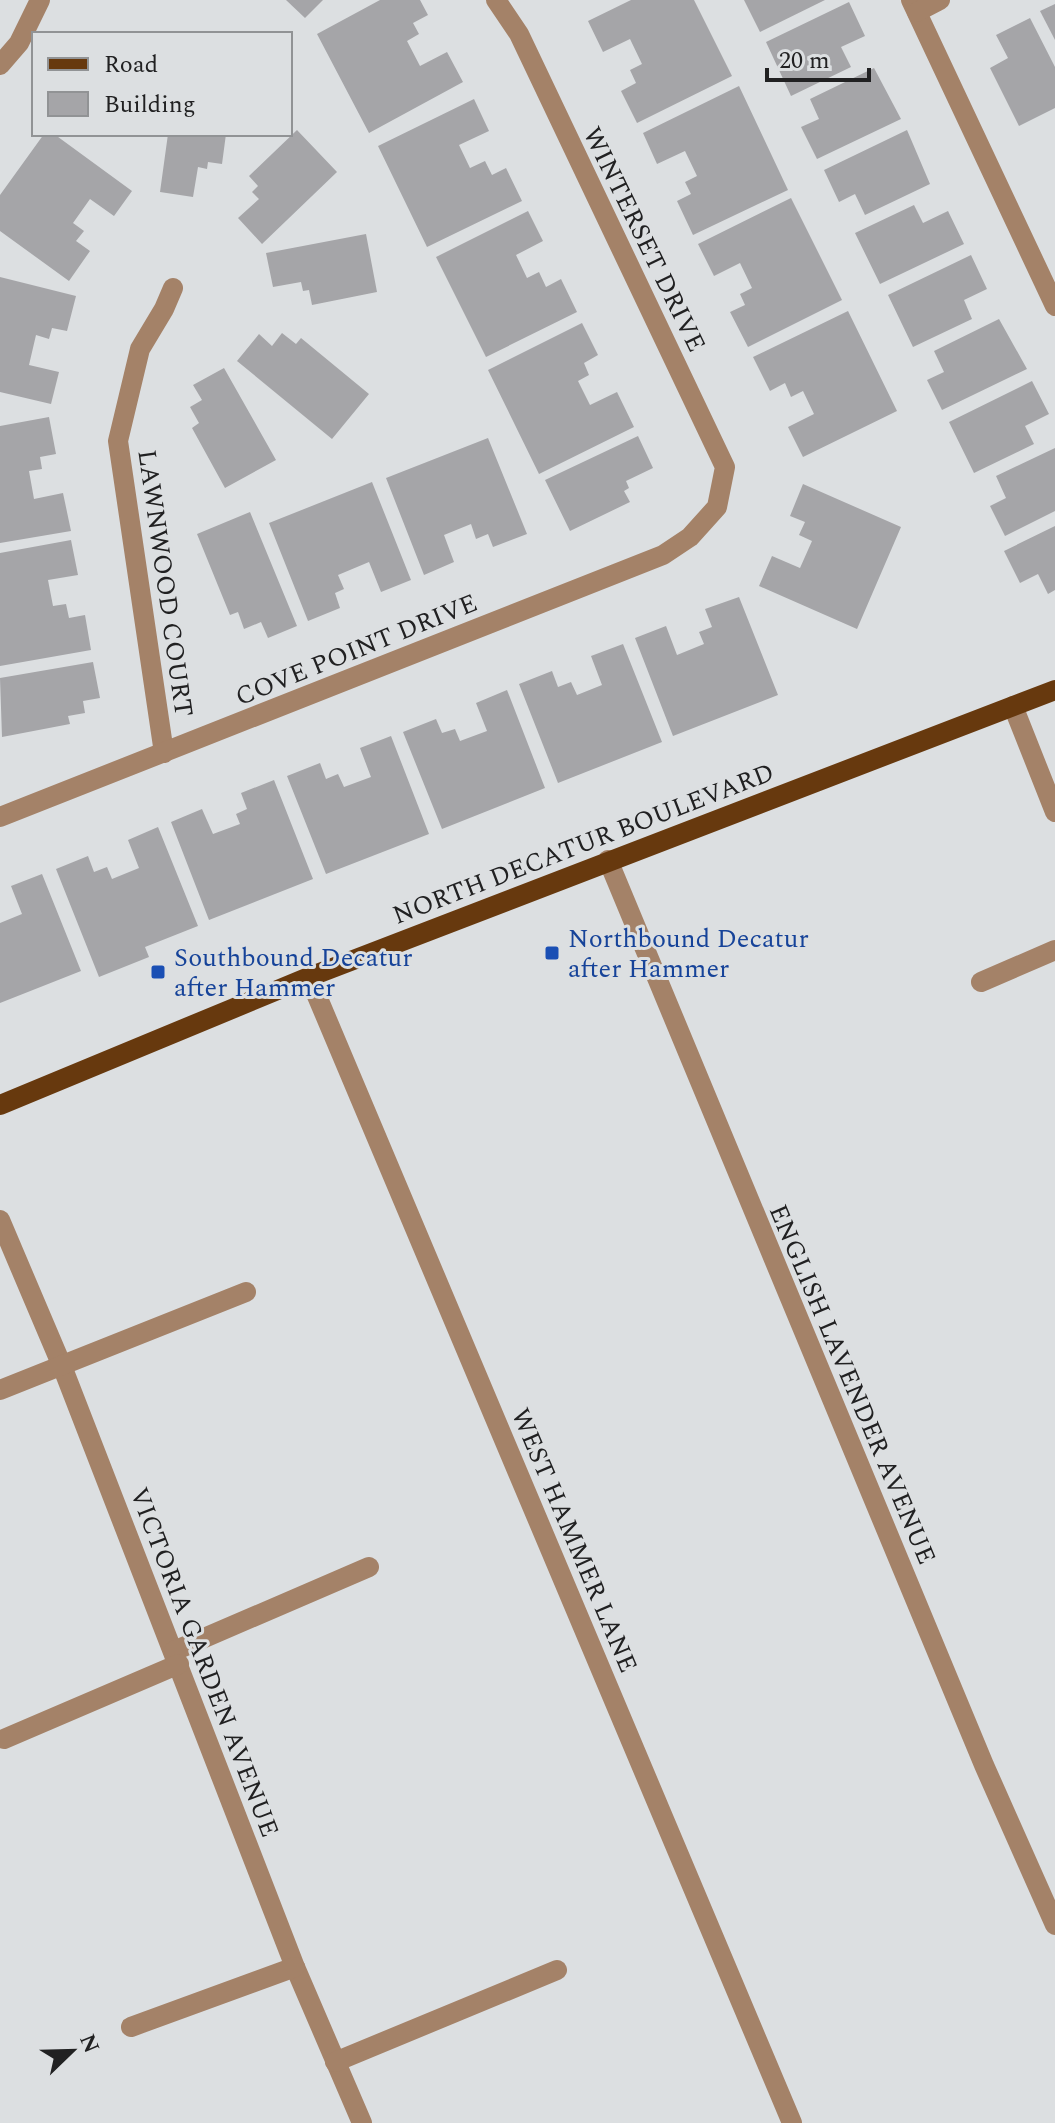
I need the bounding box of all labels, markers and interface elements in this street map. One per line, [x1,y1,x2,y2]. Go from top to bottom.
legend [32,32,292,136]
scale bar [767,32,869,82]
text: 20 m [779,43,830,79]
text: Road [104,47,158,83]
text: Building [104,87,196,123]
street label: WINTERSET DRIVE [572,120,716,359]
street label: LAWNWOOD COURT [126,447,204,719]
street label: COVE POINT DRIVE [229,583,483,717]
street label: NORTH DECATUR BOULEVARD [387,753,780,935]
place label: Northbound Decatur after Hammer [568,919,809,989]
place label: Southbound Decatur after Hammer [174,938,413,1008]
marker: Northbound Decatur after Hammer [543,944,561,962]
marker: Southbound Decatur after Hammer [149,963,167,981]
street label: ENGLISH LAVENDER AVENUE [758,1198,946,1571]
street label: WEST HAMMER LANE [500,1402,648,1679]
street label: VICTORIA GARDEN AVENUE [119,1482,289,1843]
north arrow [32,2011,112,2091]
text: N [70,2029,108,2059]

